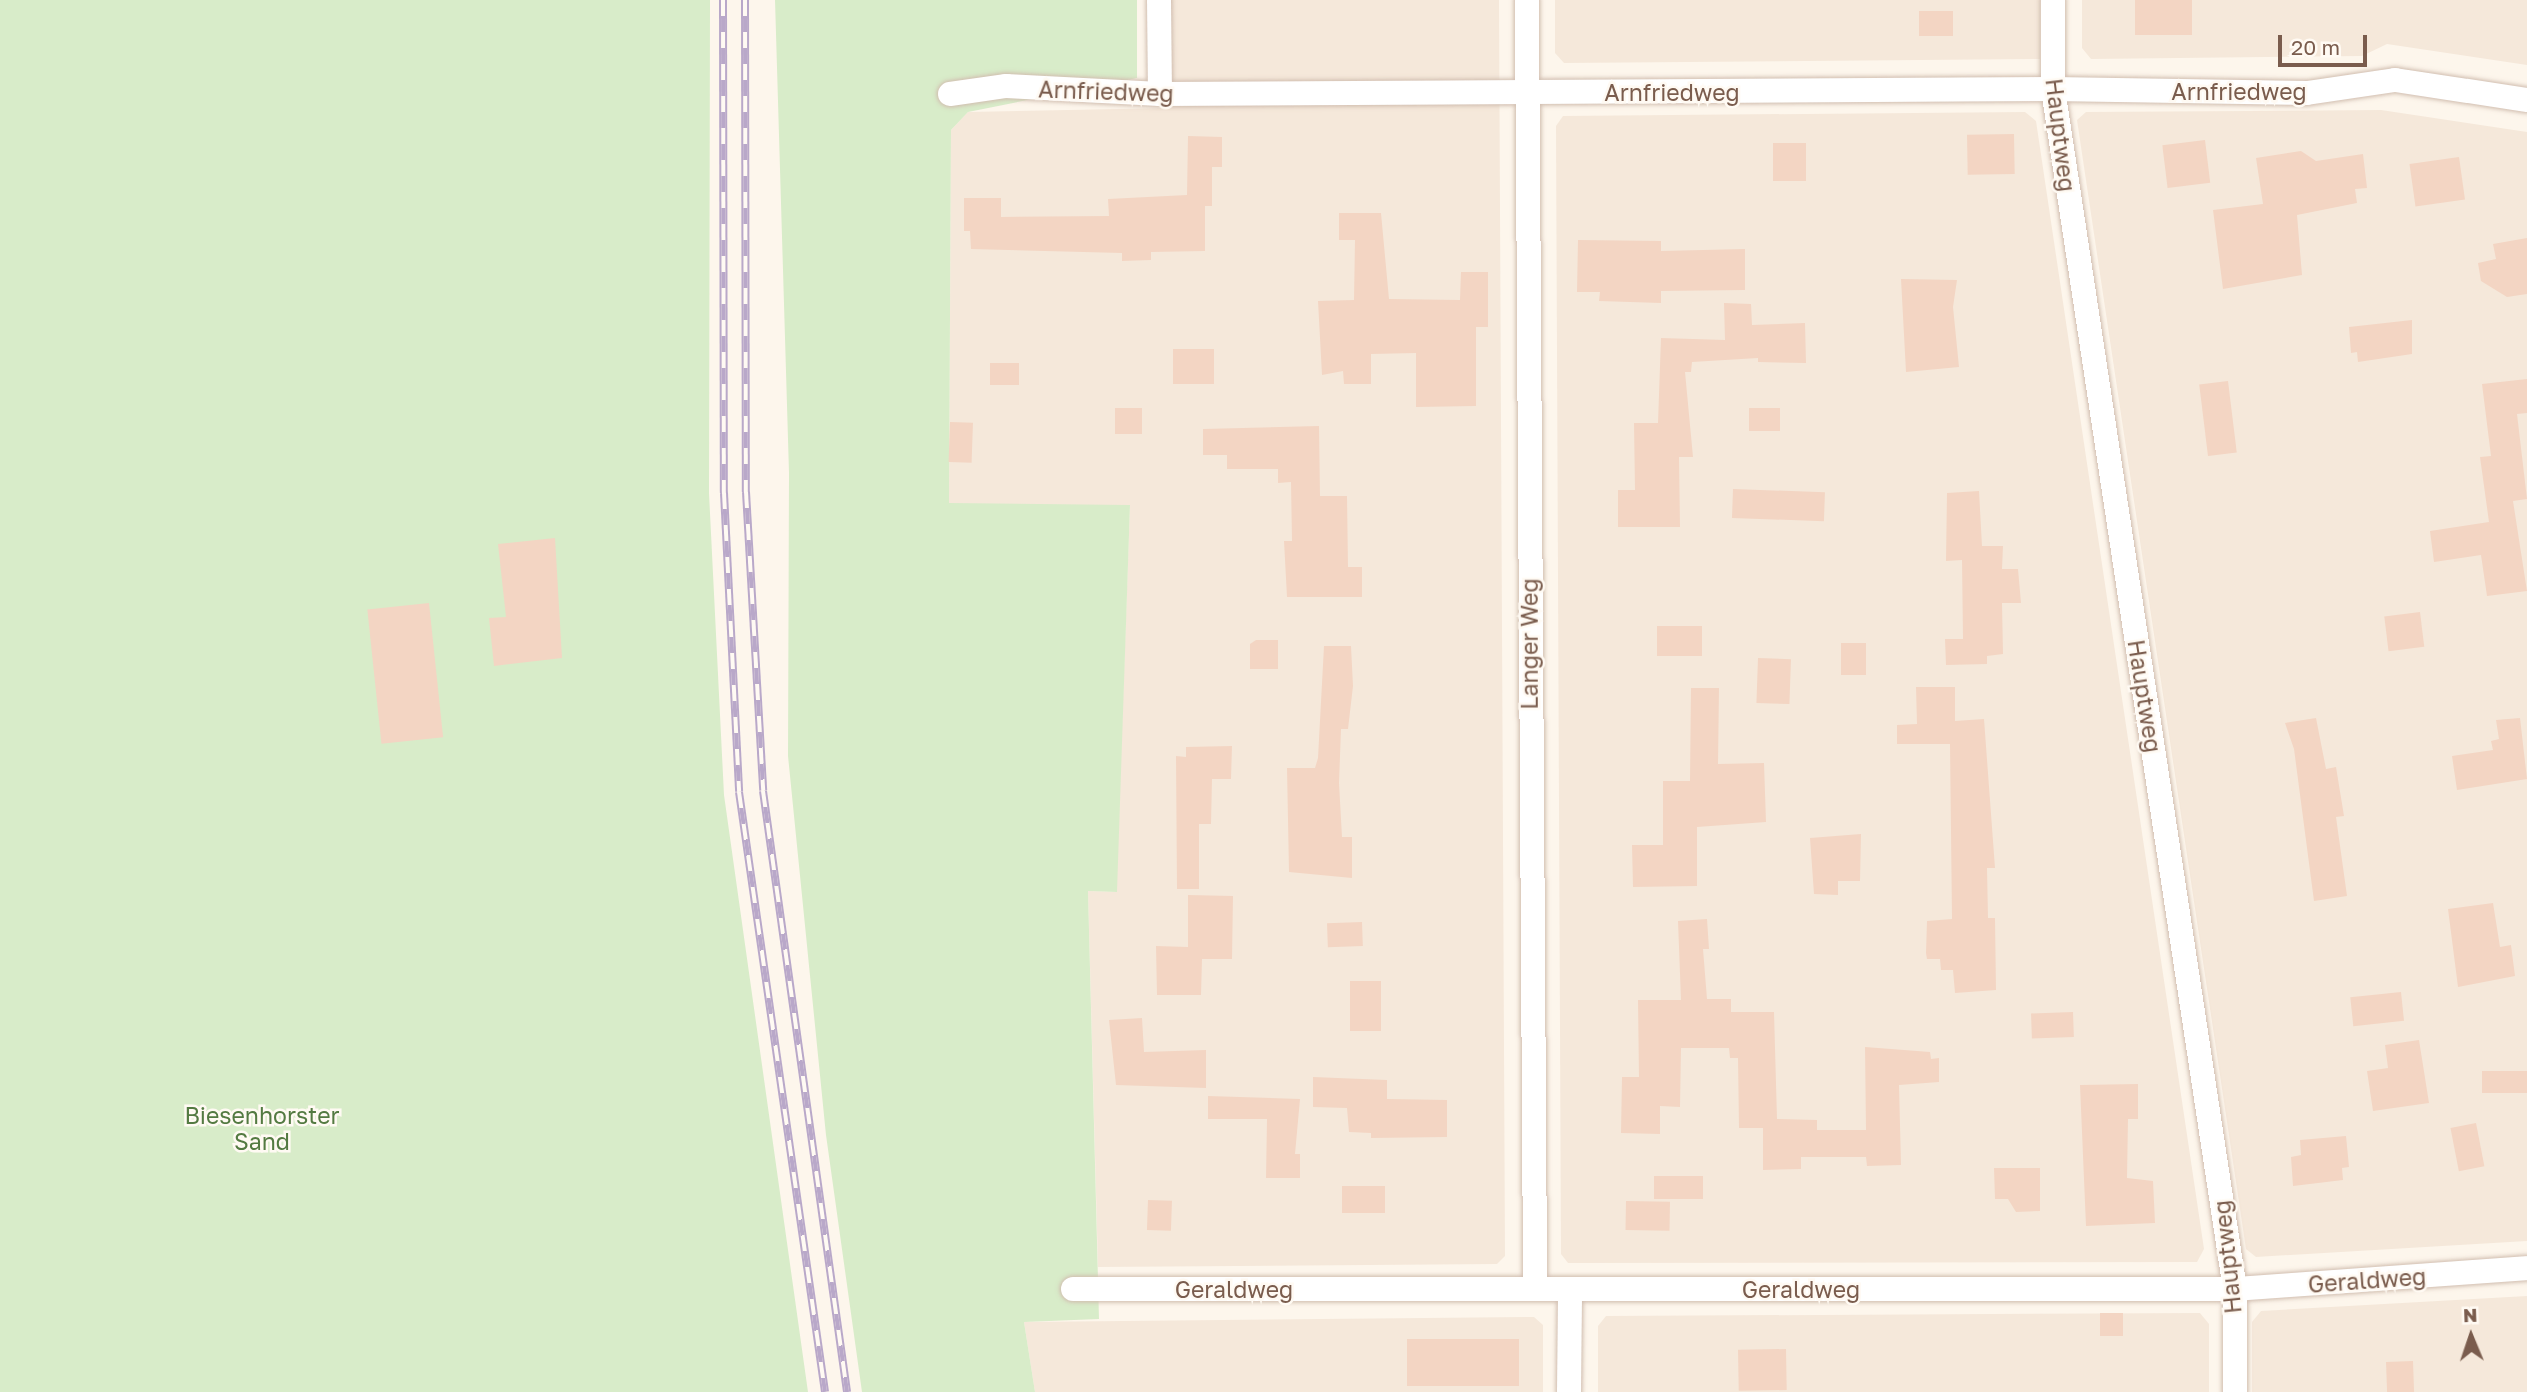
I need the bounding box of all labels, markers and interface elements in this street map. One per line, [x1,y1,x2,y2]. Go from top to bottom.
scale bar [2282,21,2371,65]
text: 20 m [2291,34,2340,60]
street label: Arnfriedweg [1038,75,1174,107]
street label: Hauptweg [2040,77,2082,193]
street label: Arnfriedweg [2171,77,2307,105]
street label: Arnfriedweg [1604,78,1740,106]
street label: Langer Weg [1515,578,1543,710]
street label: Hauptweg [2122,638,2168,754]
park label: Biesenhorster Sand [184,1101,340,1155]
street label: Hauptweg [2207,1199,2247,1315]
street label: Geraldweg [2307,1262,2427,1298]
street label: Geraldweg [1175,1275,1293,1303]
street label: Geraldweg [1742,1275,1860,1303]
north arrow [2436,1301,2506,1371]
text: N [2463,1303,2478,1326]

